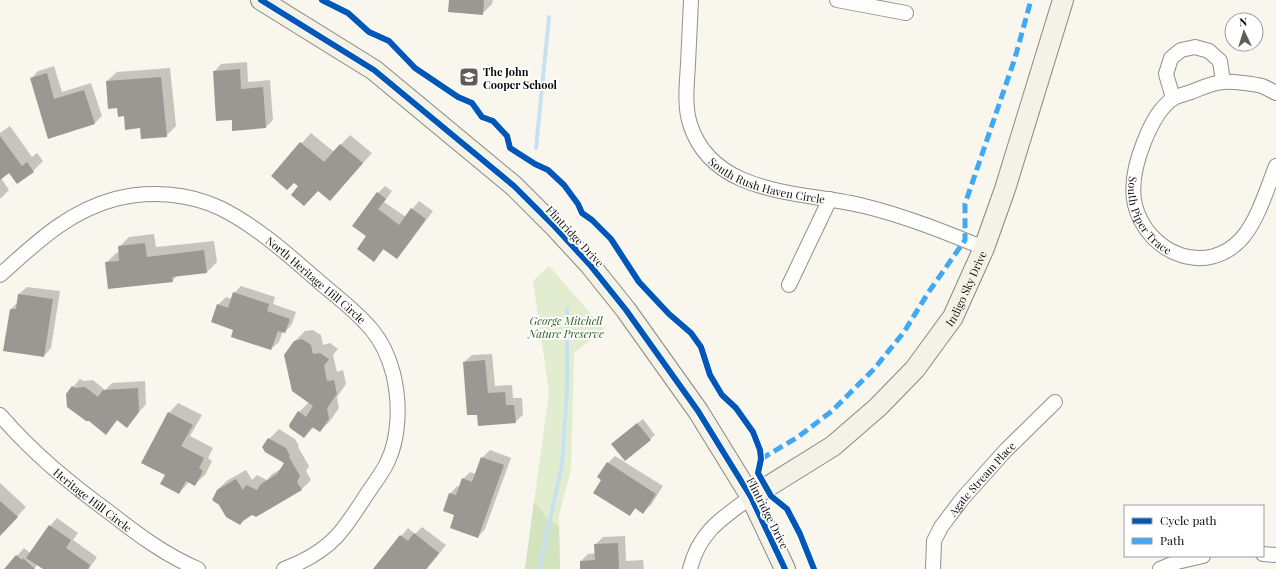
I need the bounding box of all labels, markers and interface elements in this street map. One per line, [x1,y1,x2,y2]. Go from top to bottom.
north arrow [1224,12,1264,52]
text: N [1239,14,1248,29]
place label: The John Cooper School [483,64,558,92]
school or university icon: The John Cooper School [458,66,480,88]
street label: South Rush Haven Circle [706,154,827,206]
street label: South Piper Trace [1126,176,1175,258]
street label: Flintridge Drive [543,202,608,270]
street label: North Heritage Hill Circle [263,233,370,327]
street label: Indigo Sky Drive [941,248,990,329]
park label: George Mitchell Nature Preserve [527,313,604,341]
street label: Agate Stream Place [944,438,1018,519]
street label: Heritage Hill Circle [51,464,136,535]
street label: Flintridge Drive [744,475,793,552]
legend [1124,505,1264,557]
text: Cycle path [1160,512,1217,528]
text: Path [1160,532,1184,548]

